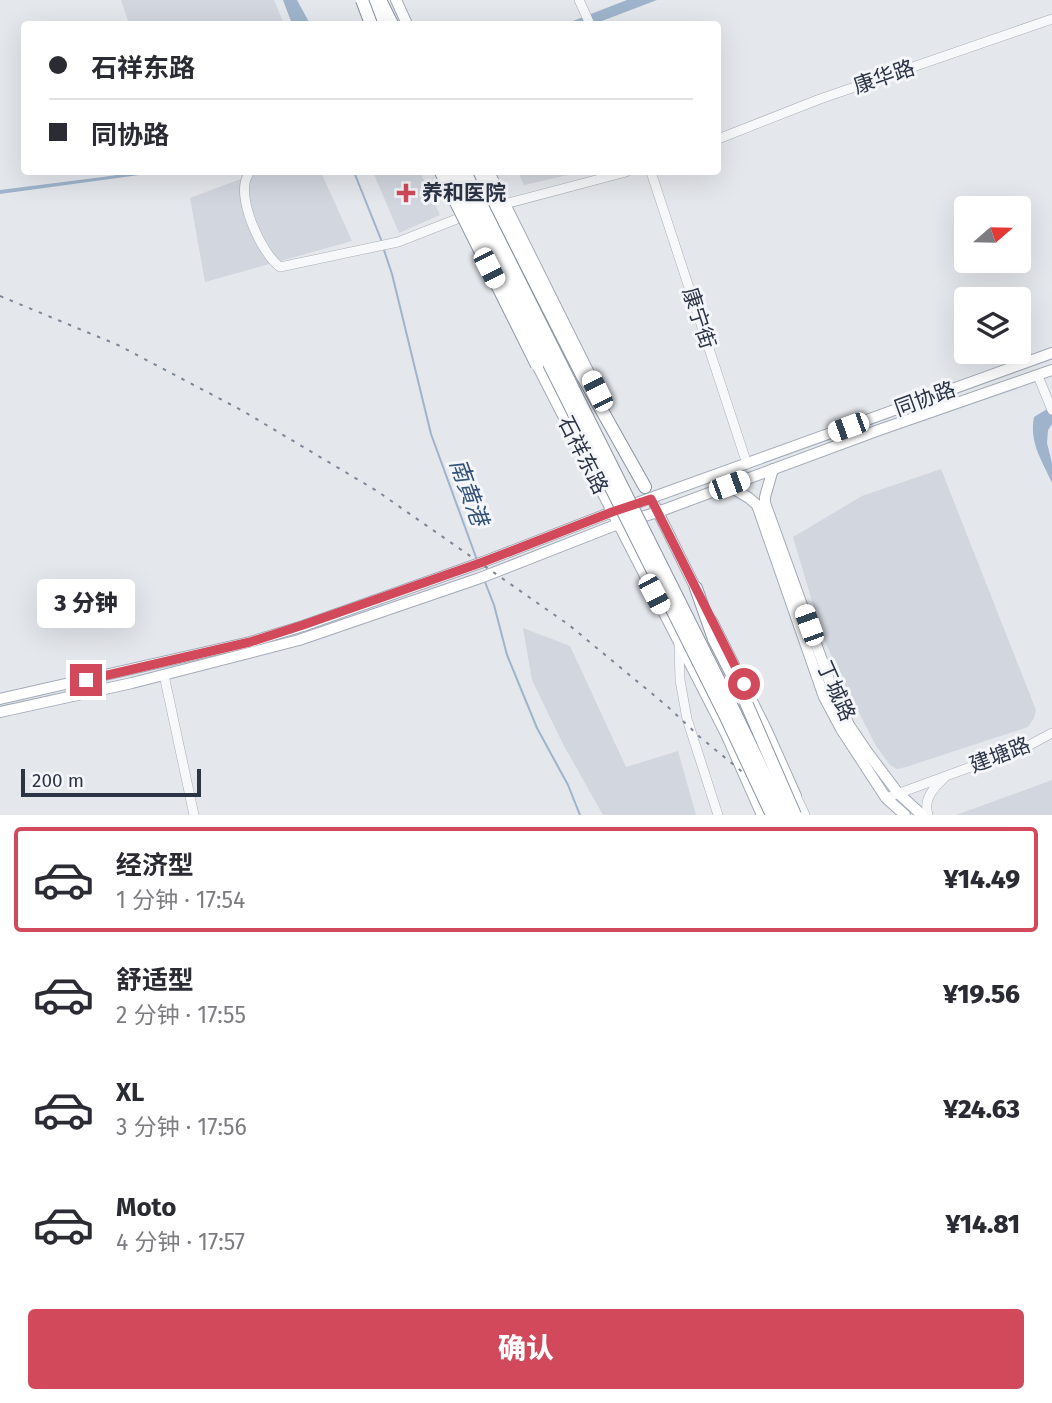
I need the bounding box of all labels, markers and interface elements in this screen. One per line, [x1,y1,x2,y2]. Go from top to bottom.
text: 石祥东路 [91,53,195,84]
street label: 康华路 [850,54,918,100]
text: 同协路 [91,120,169,151]
place label: 养和医院 [422,180,506,206]
marker: 养和医院 [396,183,416,203]
north arrow [954,196,1031,273]
map controls [954,196,1031,364]
car [471,245,508,291]
street label: 康宁街 [677,284,721,352]
button: layers [954,287,1031,364]
car [579,368,616,414]
street label: 同协路 [891,376,959,422]
car [825,410,872,444]
street label: 石祥东路 [552,412,614,498]
water label: 南黄港 [444,455,495,532]
car [706,468,753,502]
car [635,571,674,617]
callout: 3 分钟 [37,578,135,628]
text: 3 分钟 [54,589,118,617]
car [792,602,827,648]
street label: 丁城路 [811,657,861,725]
route end [70,664,102,696]
route start [728,668,760,700]
street label: 建塘路 [966,732,1034,778]
scale bar [21,766,201,798]
text: 200 m [32,769,84,792]
icon: car [32,848,95,911]
text: 经济型 [116,850,194,881]
text: ¥14.49 [943,864,1020,895]
text: 1 分钟 · 17:54 [116,886,245,914]
icon: car [32,963,95,1026]
text: 舒适型 [116,965,194,996]
text: ¥19.56 [943,979,1020,1010]
text: 2 分钟 · 17:55 [116,1001,246,1029]
text: XL [116,1077,144,1108]
icon: car [32,1078,95,1141]
text: ¥24.63 [943,1094,1020,1125]
text: 3 分钟 · 17:56 [116,1113,247,1141]
text: Moto [116,1192,176,1223]
icon: car [32,1193,95,1256]
text: ¥14.81 [945,1209,1020,1240]
text: 4 分钟 · 17:57 [116,1228,245,1256]
button: 确认 [28,1309,1024,1389]

